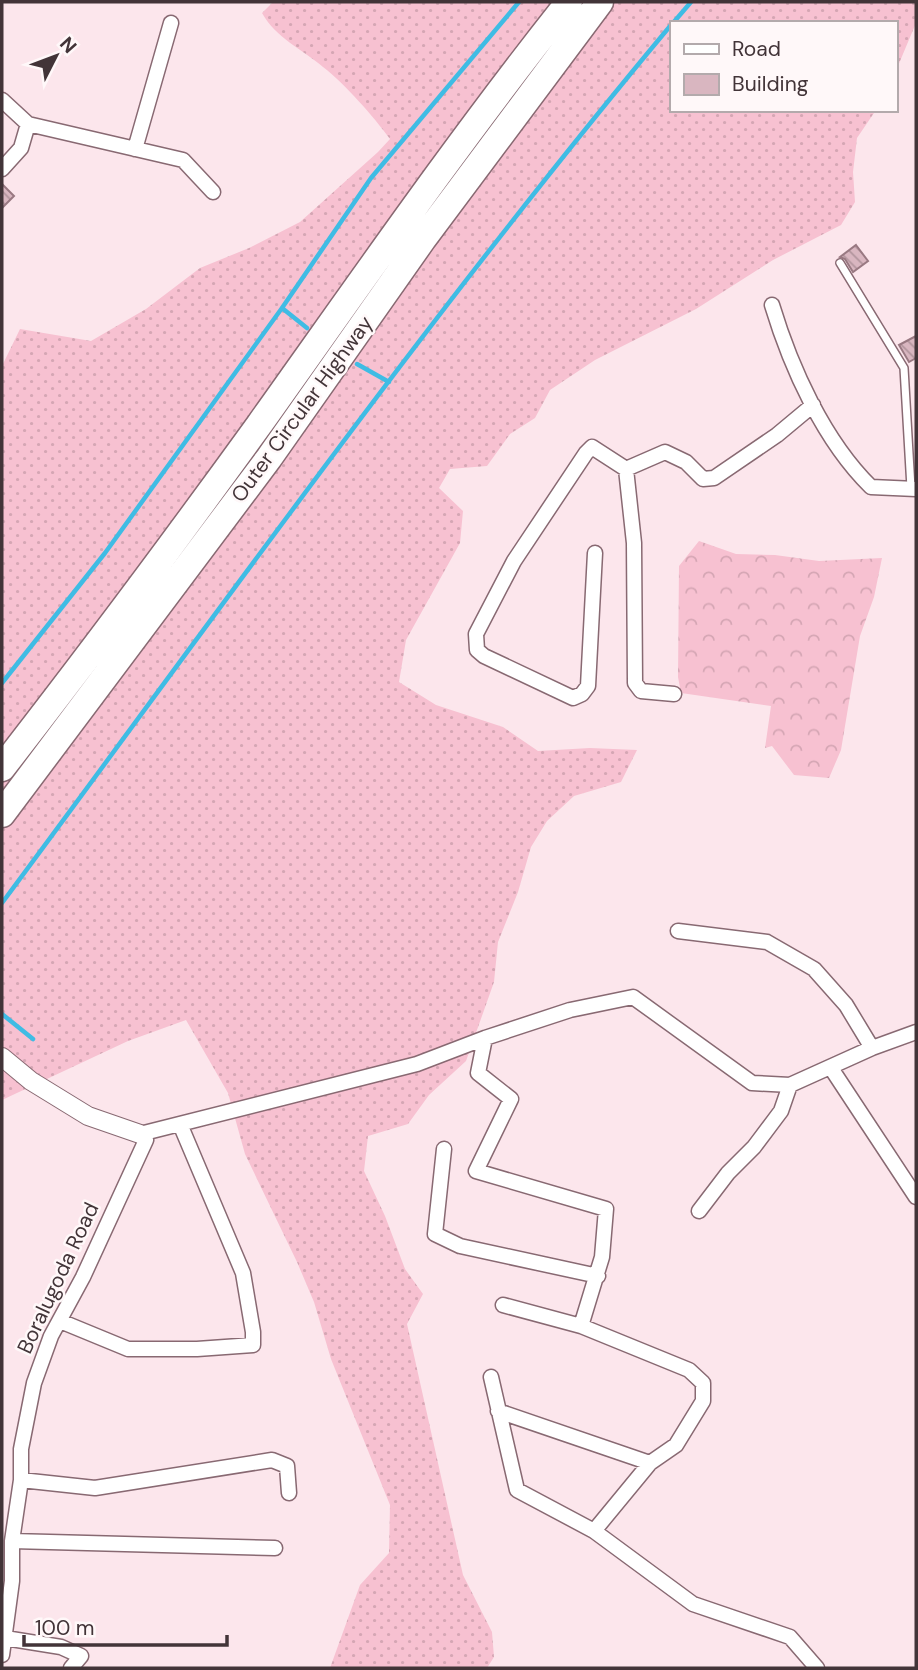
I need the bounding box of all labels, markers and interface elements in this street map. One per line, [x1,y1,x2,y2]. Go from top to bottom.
north arrow [21,21,91,91]
legend [670,21,897,112]
text: N [54,31,82,58]
text: Road [732,35,781,63]
text: Building [732,70,809,98]
street label: Outer Circular Highway [225,310,379,508]
street label: Boralugoda Road [11,1198,105,1358]
scale bar [24,1604,228,1648]
text: 100 m [35,1614,95,1642]

